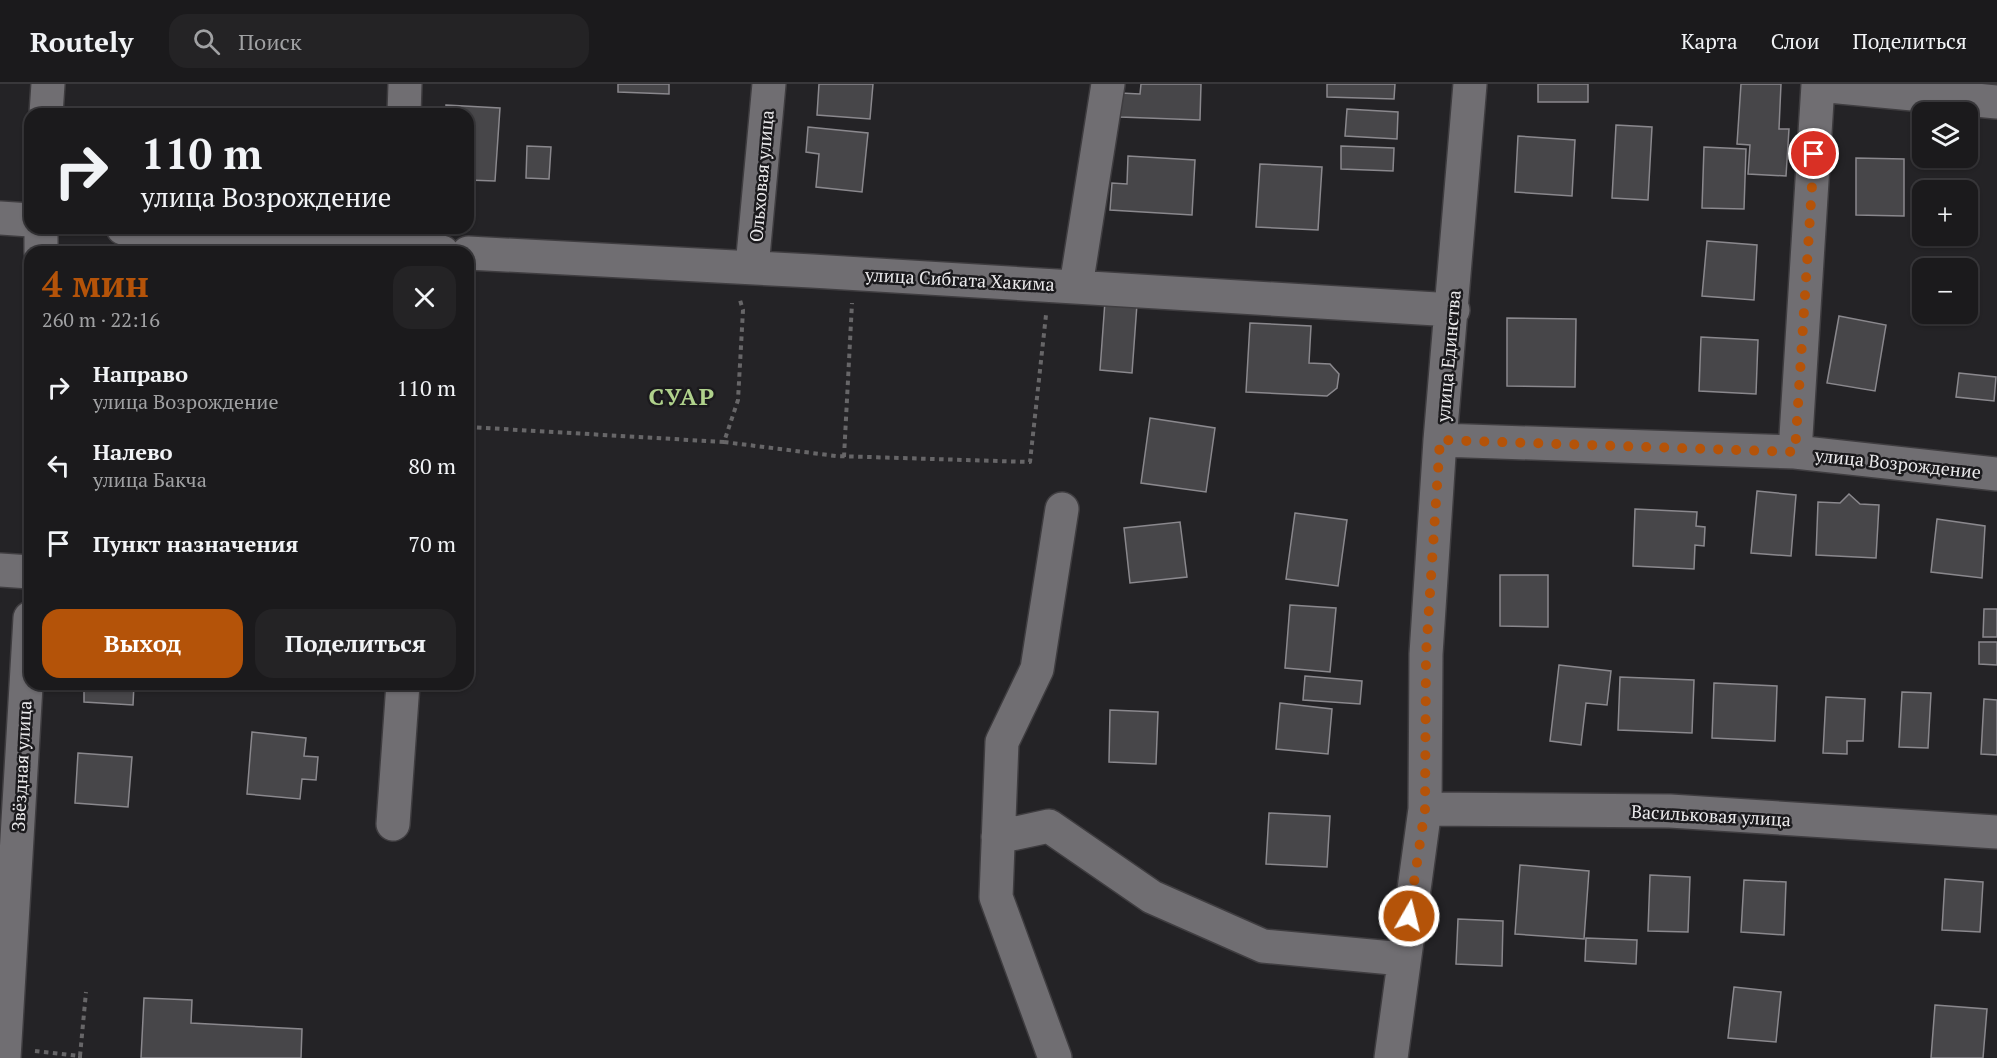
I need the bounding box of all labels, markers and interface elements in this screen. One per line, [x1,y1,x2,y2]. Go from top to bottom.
search box [169,14,589,68]
text: Routely [30,23,133,60]
icon: search [190,25,223,58]
text: Поиск [238,27,302,56]
text: Карта [1681,27,1738,55]
text: Слои [1771,27,1820,55]
text: Поделиться [1853,27,1967,55]
map controls [1912,102,1978,324]
button: layers [1912,102,1978,168]
street label: Ольховая улица [743,109,779,243]
text: 110 m [141,125,262,181]
pin [1788,128,1839,179]
icon: right [42,132,120,210]
icon: arrive [1797,137,1830,170]
text: улица Возрождение [141,179,391,215]
button: + [1912,180,1978,246]
button: − [1912,258,1978,324]
text: 4 мин [42,260,149,307]
street label: улица Сибгата Хакима [864,262,1055,296]
button: close [393,266,456,329]
street label: улица Единства [1430,289,1466,424]
text: 260 m · 22:16 [42,306,160,333]
text: Направо [93,359,188,388]
icon: right [42,371,75,404]
text: 110 m [396,373,456,402]
district label: СУАР [648,380,716,412]
text: улица Возрождение [93,388,278,415]
text: Налево [93,437,173,466]
street label: улица Возрождение [1813,442,1982,484]
icon: left [42,449,75,482]
text: 80 m [408,451,456,480]
text: улица Бакча [93,466,207,493]
icon: arrive [42,527,75,560]
text: Пункт назначения [93,529,298,558]
text: 70 m [408,529,456,558]
button: Выход [42,609,243,678]
button: Поделиться [255,609,456,678]
street label: Звёздная улица [6,700,36,832]
street label: Васильковая улица [1630,799,1792,831]
position arrow [1377,884,1441,948]

